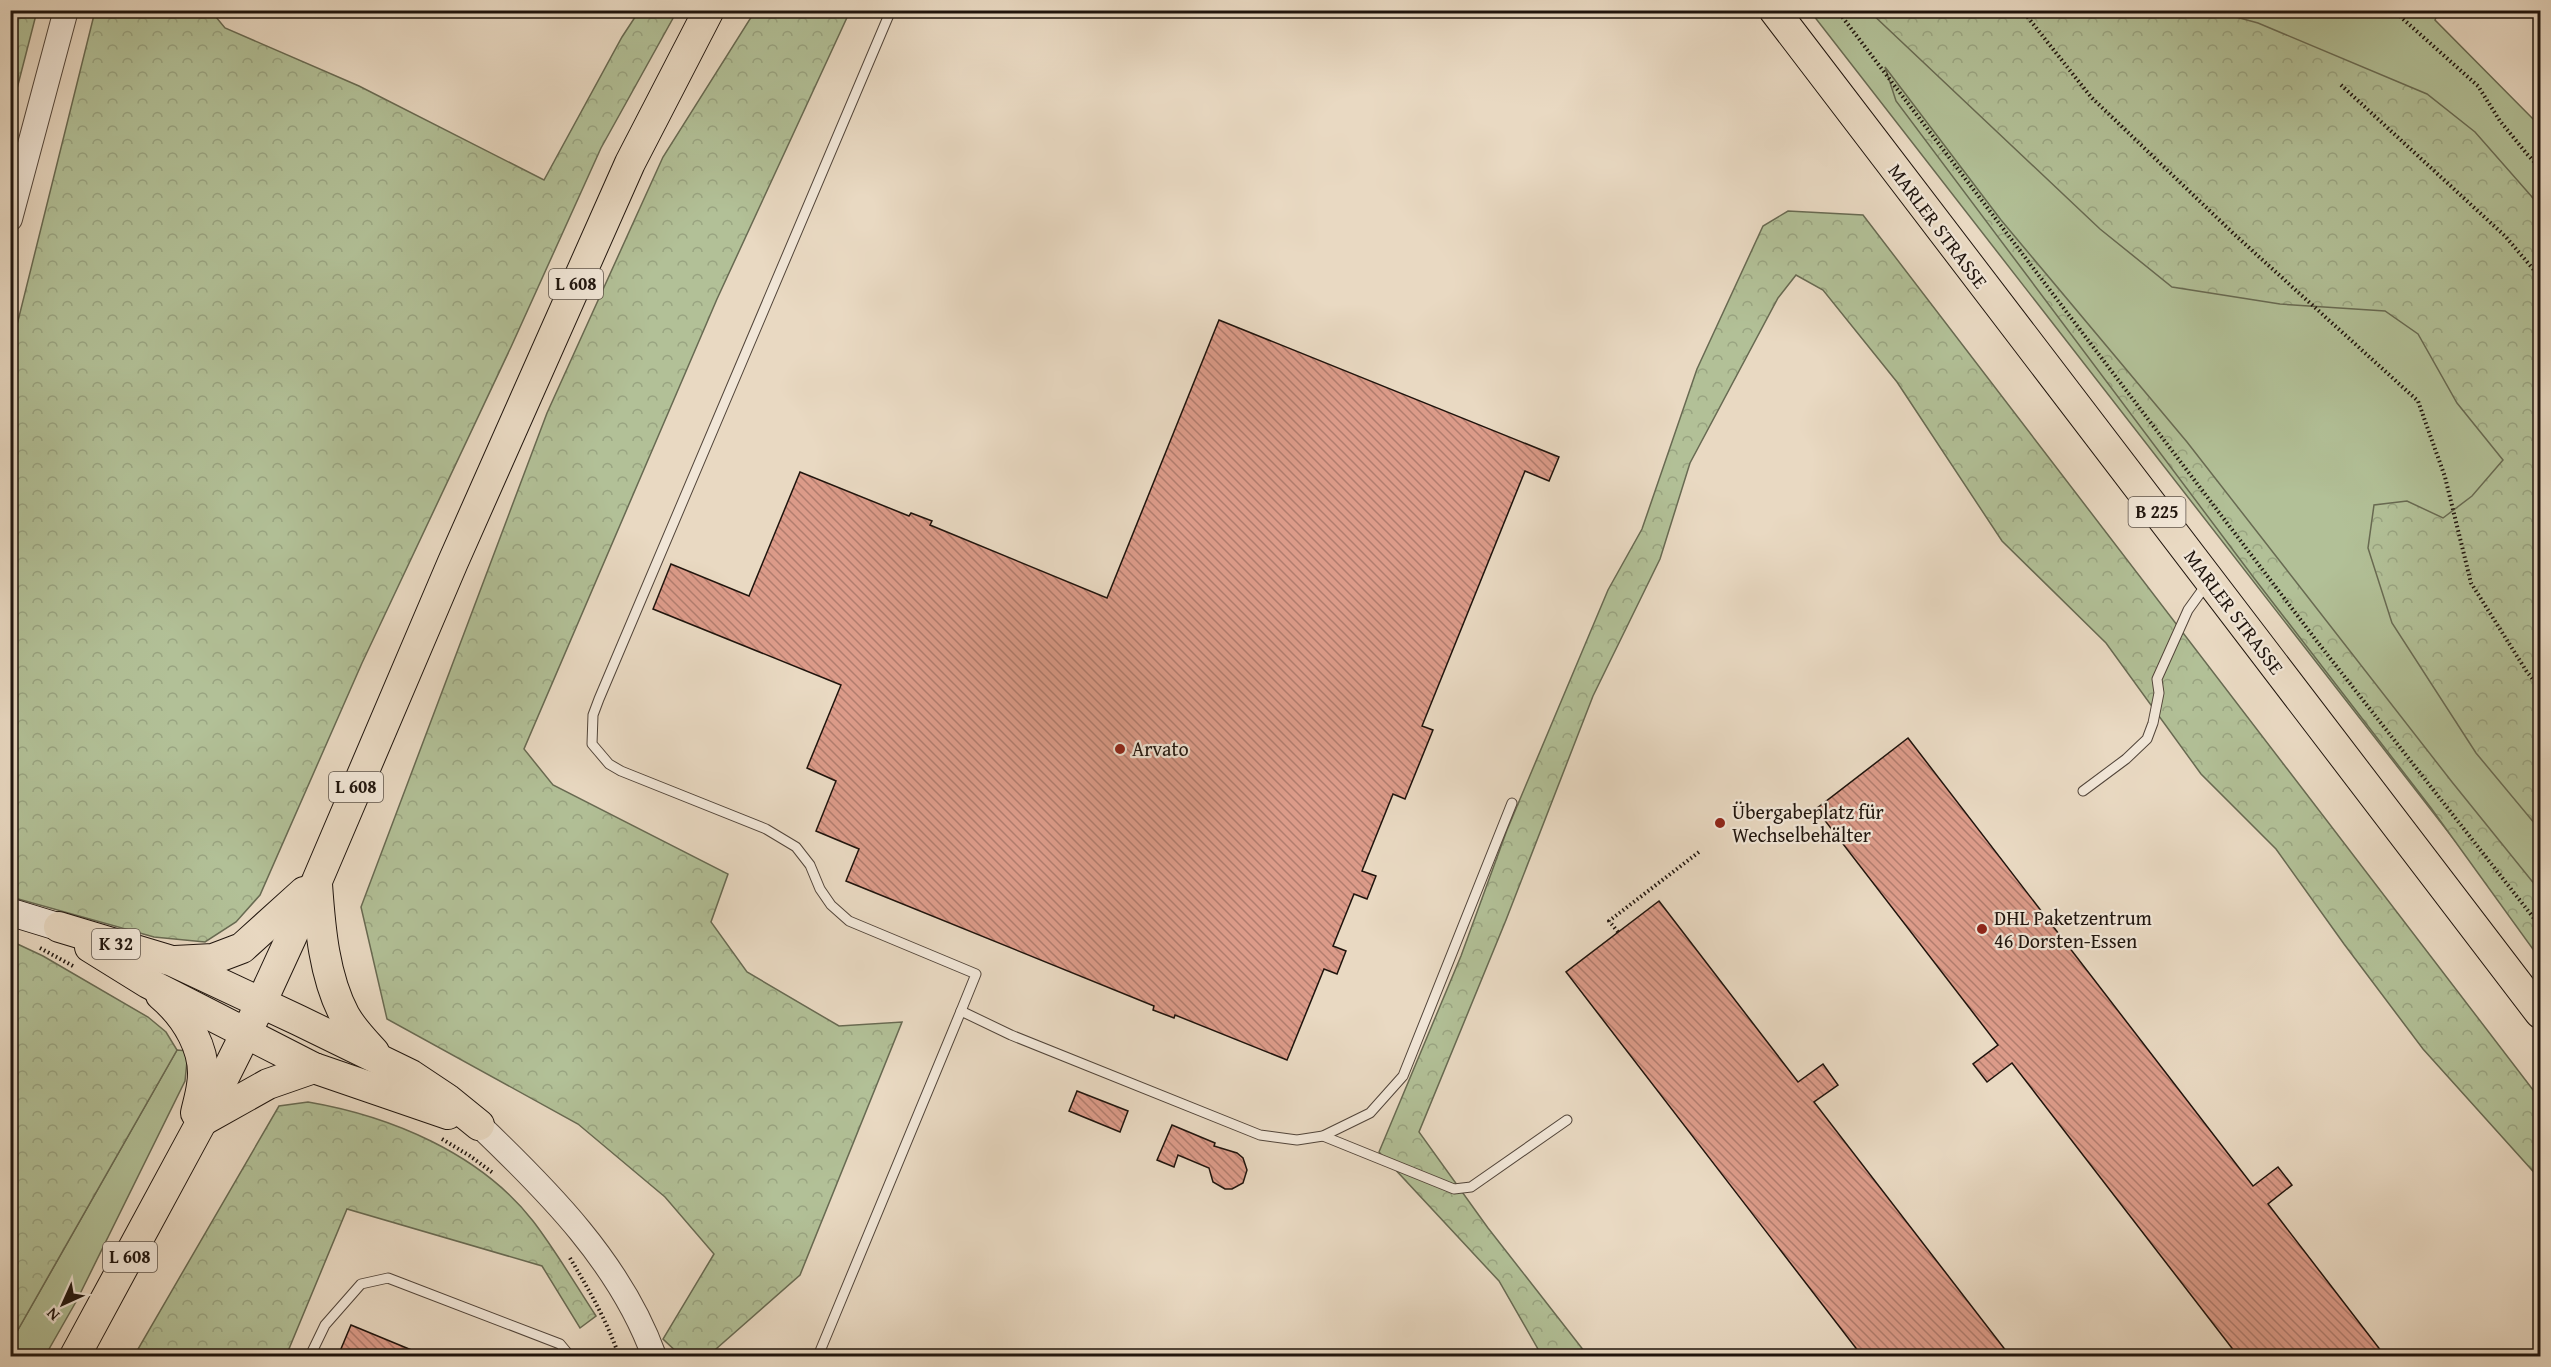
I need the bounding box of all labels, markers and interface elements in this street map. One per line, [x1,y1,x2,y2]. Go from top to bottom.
street label: MARLER STRASSE [1882,157,1995,294]
road number: L 608 [549,269,603,299]
road number: B 225 [2128,497,2186,527]
street label: MARLER STRASSE [2178,543,2291,680]
place label: Arvato [1132,734,1189,763]
marker: Arvato [1113,742,1127,756]
road number: L 608 [329,772,383,802]
place label: Übergabeplatz für Wechselbehälter [1732,797,1884,849]
marker: Übergabeplatz für Wechselbehälter [1713,816,1727,830]
place label: DHL Paketzentrum 46 Dorsten-Essen [1994,903,2152,955]
marker: DHL Paketzentrum 46 Dorsten-Essen [1975,922,1989,936]
road number: K 32 [92,929,140,959]
road number: L 608 [103,1242,157,1272]
north arrow [33,1274,93,1334]
text: N [40,1302,65,1327]

